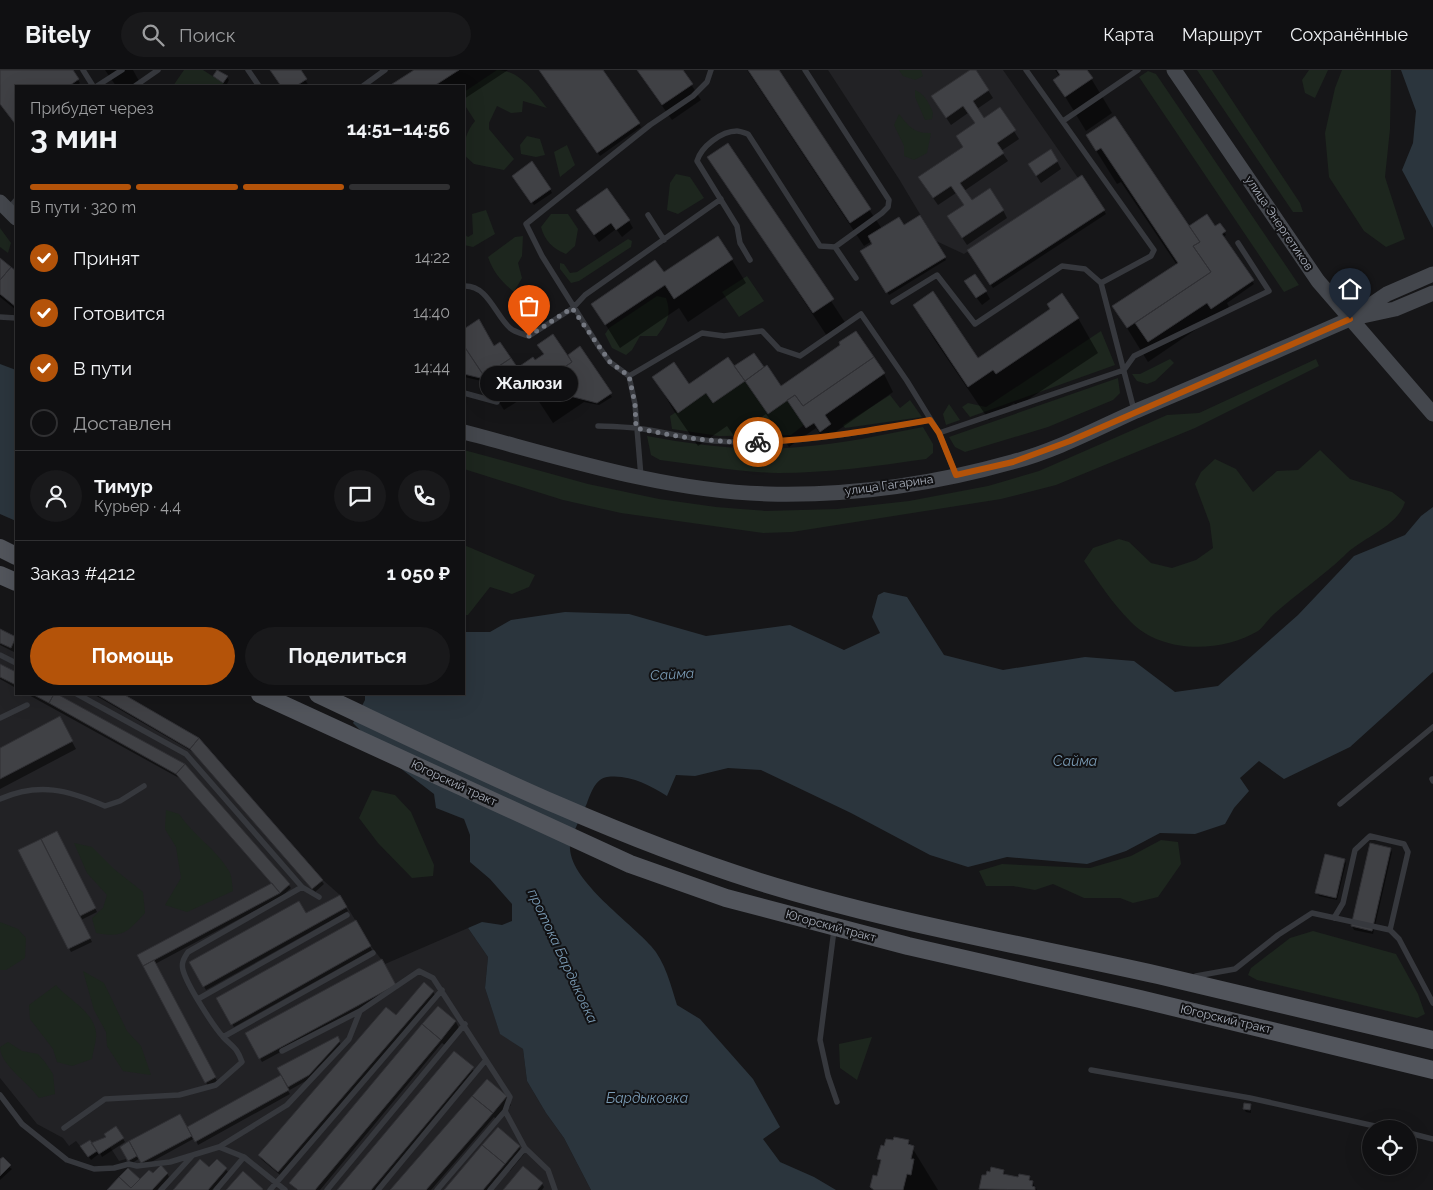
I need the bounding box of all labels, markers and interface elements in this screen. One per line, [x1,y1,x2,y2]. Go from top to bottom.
search box [121,12,471,57]
text: Bitely [25,20,91,49]
icon: search [139,21,167,49]
text: Поиск [179,24,236,46]
text: Карта [1103,24,1154,45]
text: Маршрут [1182,24,1262,45]
text: Сохранённые [1290,24,1408,45]
text: Прибудет через [30,99,154,118]
text: 14:51–14:56 [347,117,450,139]
text: 3 мин [30,118,118,155]
street label: улица Энергетиков [1242,173,1316,273]
text: В пути · 320 m [30,198,136,217]
icon: check [30,244,58,272]
text: Принят [73,247,140,269]
text: 14:22 [415,248,450,267]
pin [1329,268,1371,319]
icon: home [1336,275,1364,303]
pin [508,285,550,336]
icon: bag [515,292,543,320]
icon: check [30,299,58,327]
text: Готовится [73,302,165,324]
text: 14:40 [413,303,450,322]
icon: check [30,354,58,382]
text: В пути [73,357,132,379]
text: 14:44 [414,358,450,377]
callout: Жалюзи [480,366,578,401]
text: Жалюзи [496,374,562,393]
text: Доставлен [73,412,172,434]
courier [733,417,783,467]
icon: bike [744,428,772,456]
button: person [30,470,82,522]
button: chat [334,470,386,522]
button: phone [398,470,450,522]
street label: улица Гагарина [844,472,934,498]
text: Тимур [94,475,153,497]
text: Курьер · 4.4 [94,497,181,516]
text: Заказ #4212 [30,562,136,584]
text: 1 050 ₽ [387,562,450,584]
button: Помощь [30,627,235,685]
button: Поделиться [245,627,450,685]
water label: Сайма [649,665,695,683]
water label: Сайма [1053,753,1097,769]
street label: Югорский тракт [409,757,499,809]
water label: протока Бардыковка [525,886,601,1026]
street label: Югорский тракт [784,907,878,945]
street label: Югорский тракт [1179,1002,1273,1036]
water label: Бардыковка [606,1090,688,1106]
map controls [1362,1120,1417,1175]
button: locate [1362,1120,1417,1175]

